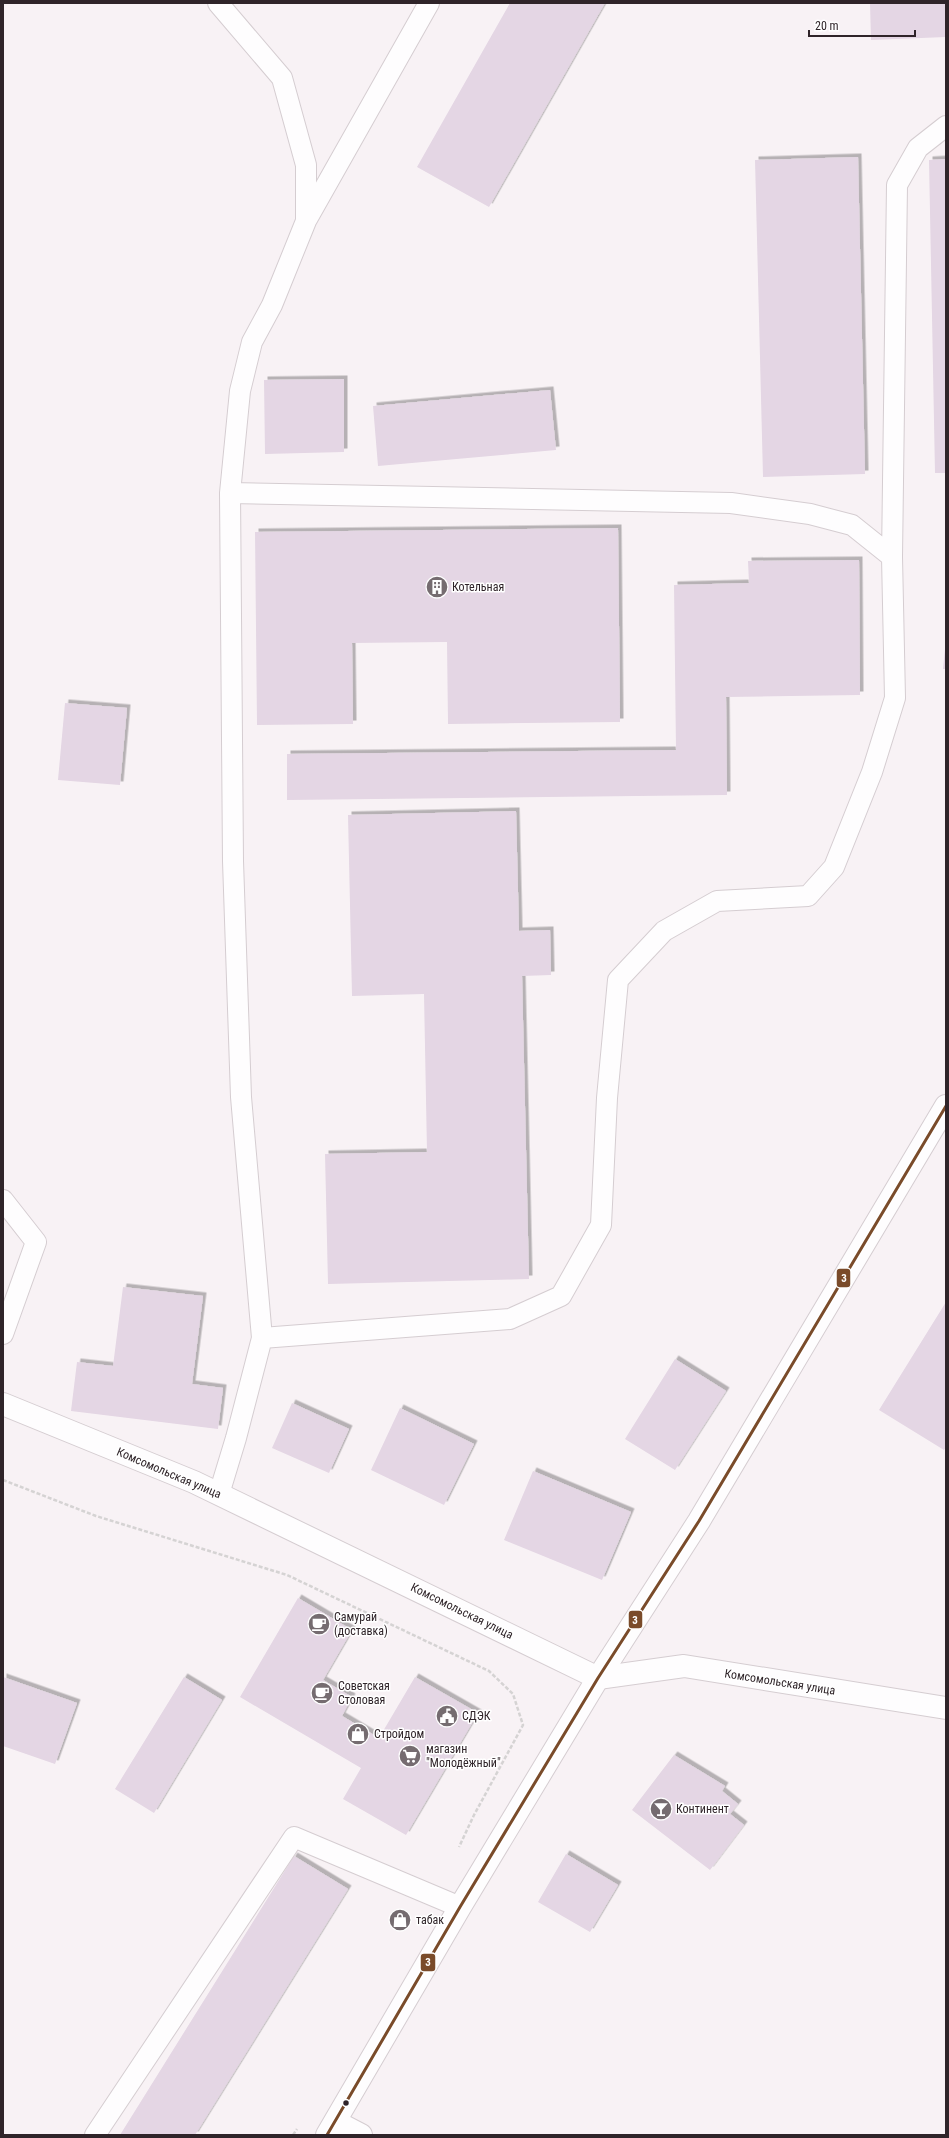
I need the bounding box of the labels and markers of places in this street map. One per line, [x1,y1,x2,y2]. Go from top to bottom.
building icon: Котельная [424,574,450,600]
place label: Котельная [452,580,504,594]
place label: Самурай (доставка) [334,1610,388,1638]
cafe icon: Самурай (доставка) [306,1611,332,1637]
place label: Советская Столовая [338,1679,390,1707]
cafe icon: Советская Столовая [309,1680,335,1706]
public building icon: СДЭК [434,1703,460,1729]
place label: СДЭК [462,1709,491,1723]
shop icon: Стройдом [345,1721,371,1747]
place label: Стройдом [374,1727,424,1741]
place label: магазин "Молодёжный" [426,1742,501,1770]
supermarket icon: магазин "Молодёжный" [397,1743,423,1769]
bar icon: Континент [648,1796,674,1822]
place label: Континент [676,1802,729,1816]
shop icon: табак [387,1907,413,1933]
place label: табак [416,1913,444,1927]
unlabelled marker [341,2098,351,2108]

